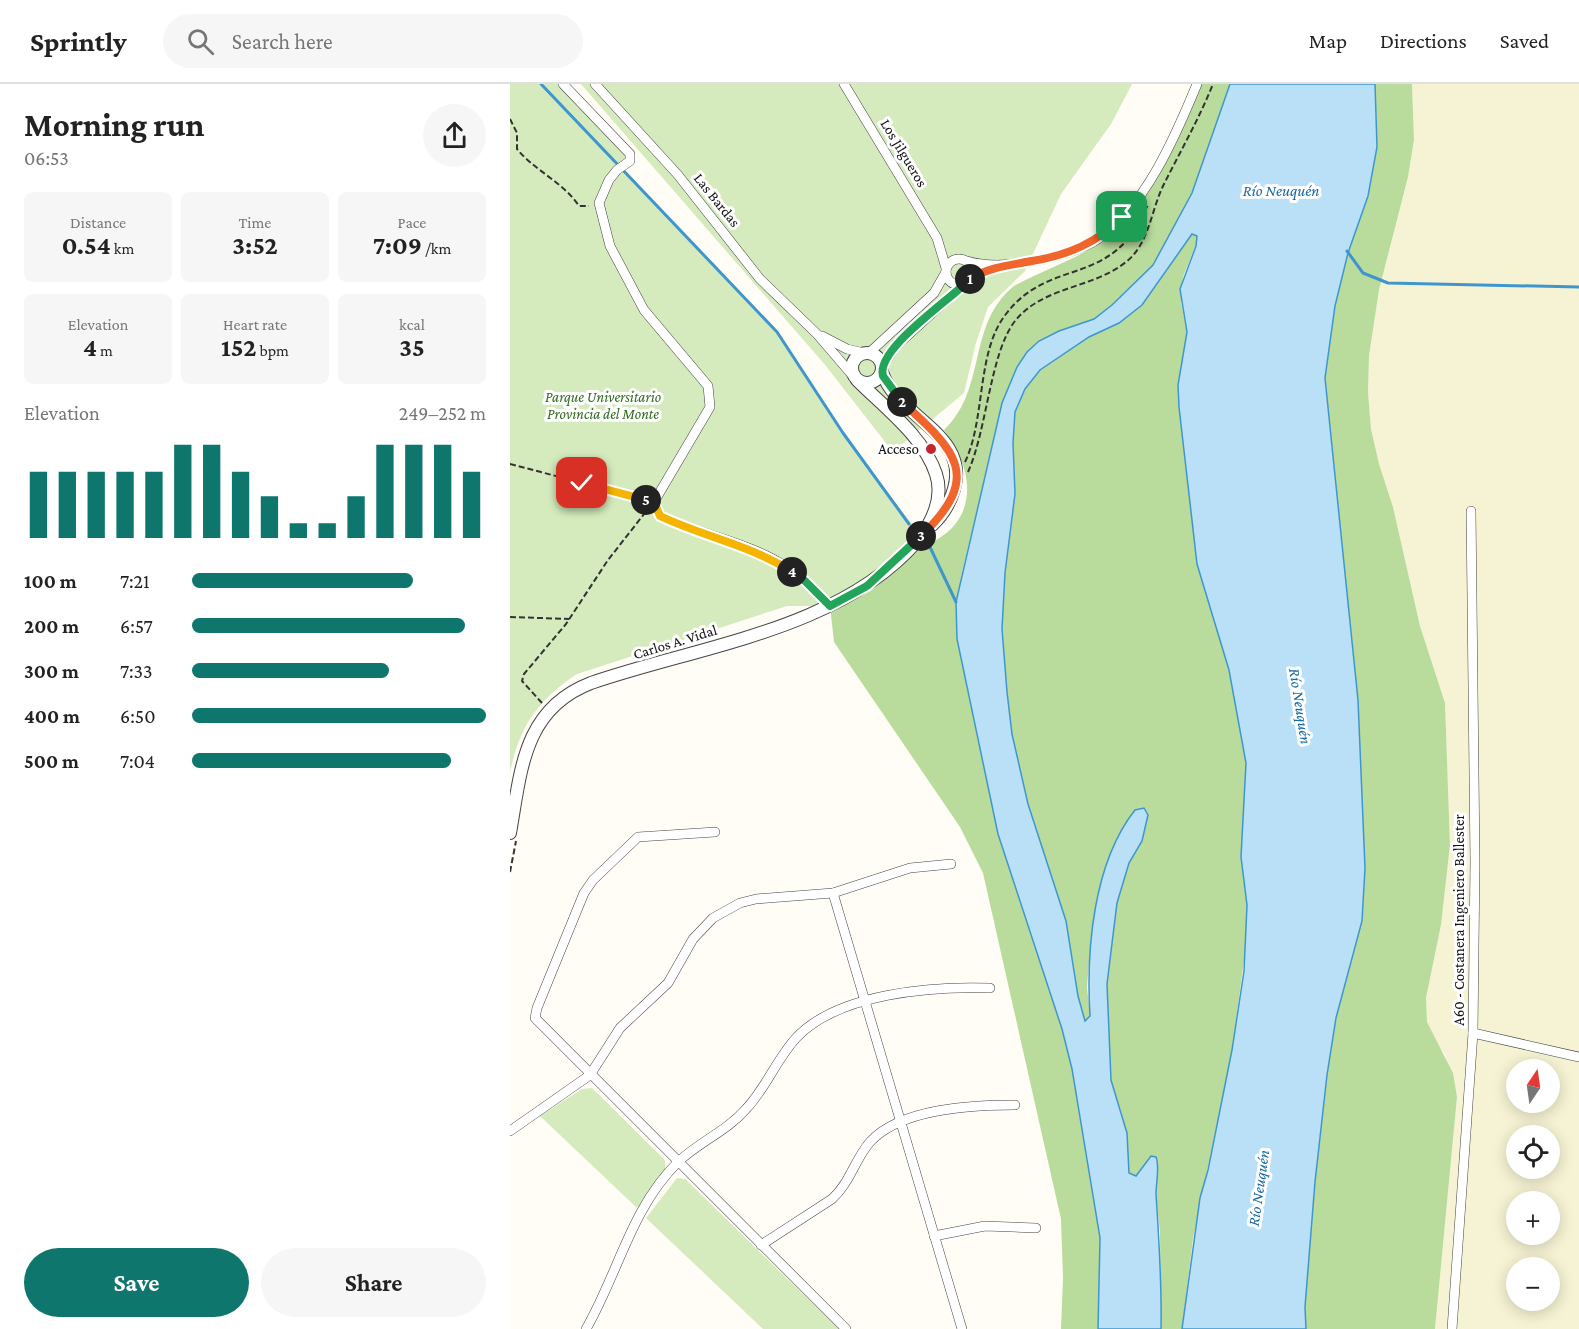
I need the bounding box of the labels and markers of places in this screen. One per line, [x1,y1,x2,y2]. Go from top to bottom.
pin [1096,191,1147,242]
pin: 1 [955,264,985,294]
pin: 2 [887,387,917,417]
place label: Acceso [878,441,919,457]
marker: Acceso [924,442,938,456]
pin [556,457,607,508]
pin: 5 [631,485,661,515]
pin: 3 [906,521,936,551]
pin: 4 [777,557,807,587]

